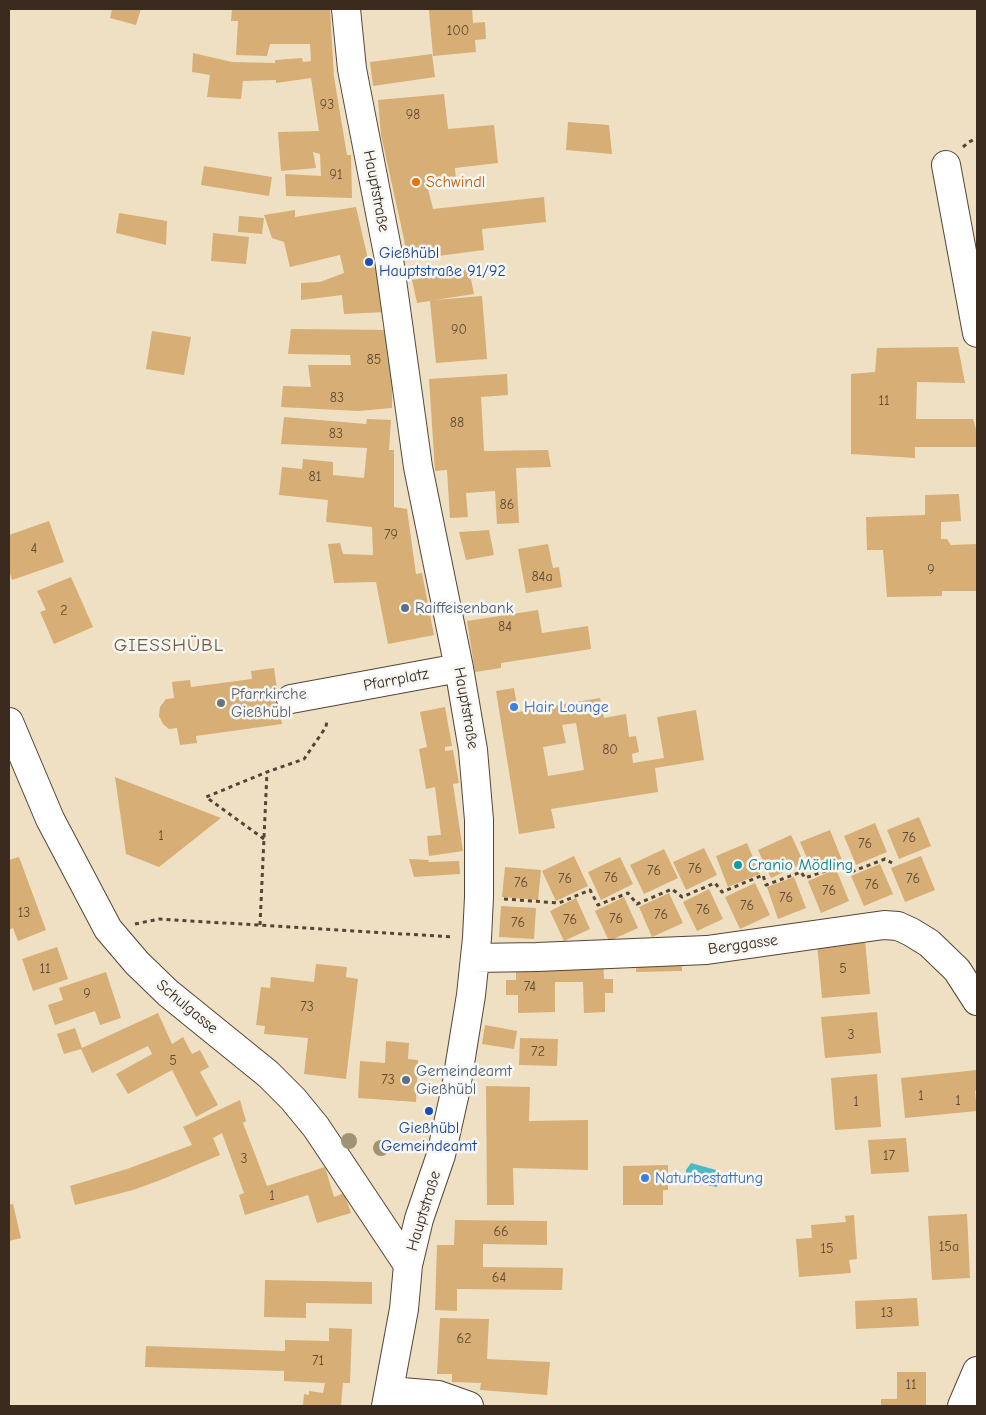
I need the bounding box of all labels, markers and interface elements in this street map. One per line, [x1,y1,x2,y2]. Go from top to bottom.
house number: 100 [447,23,469,39]
house number: 93 [320,97,334,113]
house number: 98 [406,107,420,123]
street label: Hauptstraße [359,148,393,234]
house number: 91 [330,167,342,183]
place label: Schwindl [426,172,485,192]
marker: Schwindl [410,176,422,188]
place label: Gießhübl Hauptstraße 91/92 [379,243,506,281]
marker: Gießhübl Hauptstraße 91/92 [363,256,375,268]
house number: 90 [451,322,467,338]
house number: 85 [367,352,381,368]
house number: 83 [330,390,344,406]
house number: 11 [878,393,890,409]
house number: 88 [450,415,464,431]
house number: 83 [329,426,343,442]
house number: 81 [309,469,321,485]
house number: 86 [500,497,514,513]
house number: 79 [384,527,398,543]
house number: 4 [31,541,37,557]
house number: 9 [927,562,935,578]
house number: 84a [531,569,553,585]
place label: Raiffeisenbank [415,598,513,618]
marker: Raiffeisenbank [399,602,411,614]
house number: 2 [60,603,68,619]
house number: 84 [498,619,512,635]
district label: GIESSHÜBL [113,635,225,657]
street label: Pfarrplatz [362,664,430,696]
street label: Hauptstraße [449,666,483,750]
place label: Pfarrkirche Gießhübl [231,684,307,722]
marker: Pfarrkirche Gießhübl [215,697,227,709]
place label: Hair Lounge [524,697,609,717]
marker: Hair Lounge [508,701,520,713]
house number: 80 [602,742,618,758]
house number: 1 [158,828,164,844]
house number: 76 [902,830,916,846]
house number: 76 [858,836,872,852]
place label: Cranio Mödling [748,855,853,875]
marker: Cranio Mödling [732,859,744,871]
house number: 76 [688,861,702,877]
house number: 76 [647,863,661,879]
house number: 76 [604,870,618,886]
house number: 76 [558,871,572,887]
house number: 76 [906,871,920,887]
house number: 76 [514,875,528,891]
house number: 76 [865,877,879,893]
house number: 76 [822,883,836,899]
house number: 76 [779,890,793,906]
house number: 76 [740,898,754,914]
house number: 76 [696,902,710,918]
house number: 13 [18,905,30,921]
house number: 76 [654,907,668,923]
house number: 76 [609,911,623,927]
house number: 76 [563,912,577,928]
house number: 76 [511,915,525,931]
street label: Berggasse [707,931,779,959]
house number: 11 [39,961,51,977]
house number: 5 [839,961,847,977]
street label: Schulgasse [152,976,222,1038]
house number: 74 [524,979,536,995]
house number: 9 [83,986,91,1002]
house number: 73 [300,999,314,1015]
house number: 3 [847,1027,855,1043]
house number: 72 [531,1044,545,1060]
house number: 5 [169,1053,177,1069]
place label: Gemeindeamt Gießhübl [416,1061,512,1099]
house number: 73 [381,1072,395,1088]
marker: Gemeindeamt Gießhübl [400,1074,412,1086]
house number: 1 [918,1088,924,1104]
house number: 1 [955,1093,961,1109]
house number: 1 [853,1094,859,1110]
marker: Gießhübl Gemeindeamt [423,1105,435,1117]
place label: Gießhübl Gemeindeamt [381,1118,477,1156]
house number: 17 [883,1148,895,1164]
house number: 3 [240,1151,248,1167]
place label: Naturbestattung [655,1168,763,1188]
street label: Hauptstraße [403,1169,445,1253]
marker: Naturbestattung [639,1172,651,1184]
house number: 1 [269,1188,275,1204]
house number: 66 [493,1224,509,1240]
house number: 15a [939,1239,959,1255]
house number: 15 [820,1241,834,1257]
house number: 64 [492,1270,506,1286]
house number: 13 [881,1305,893,1321]
house number: 62 [457,1331,471,1347]
house number: 71 [312,1353,324,1369]
house number: 11 [905,1377,917,1393]

